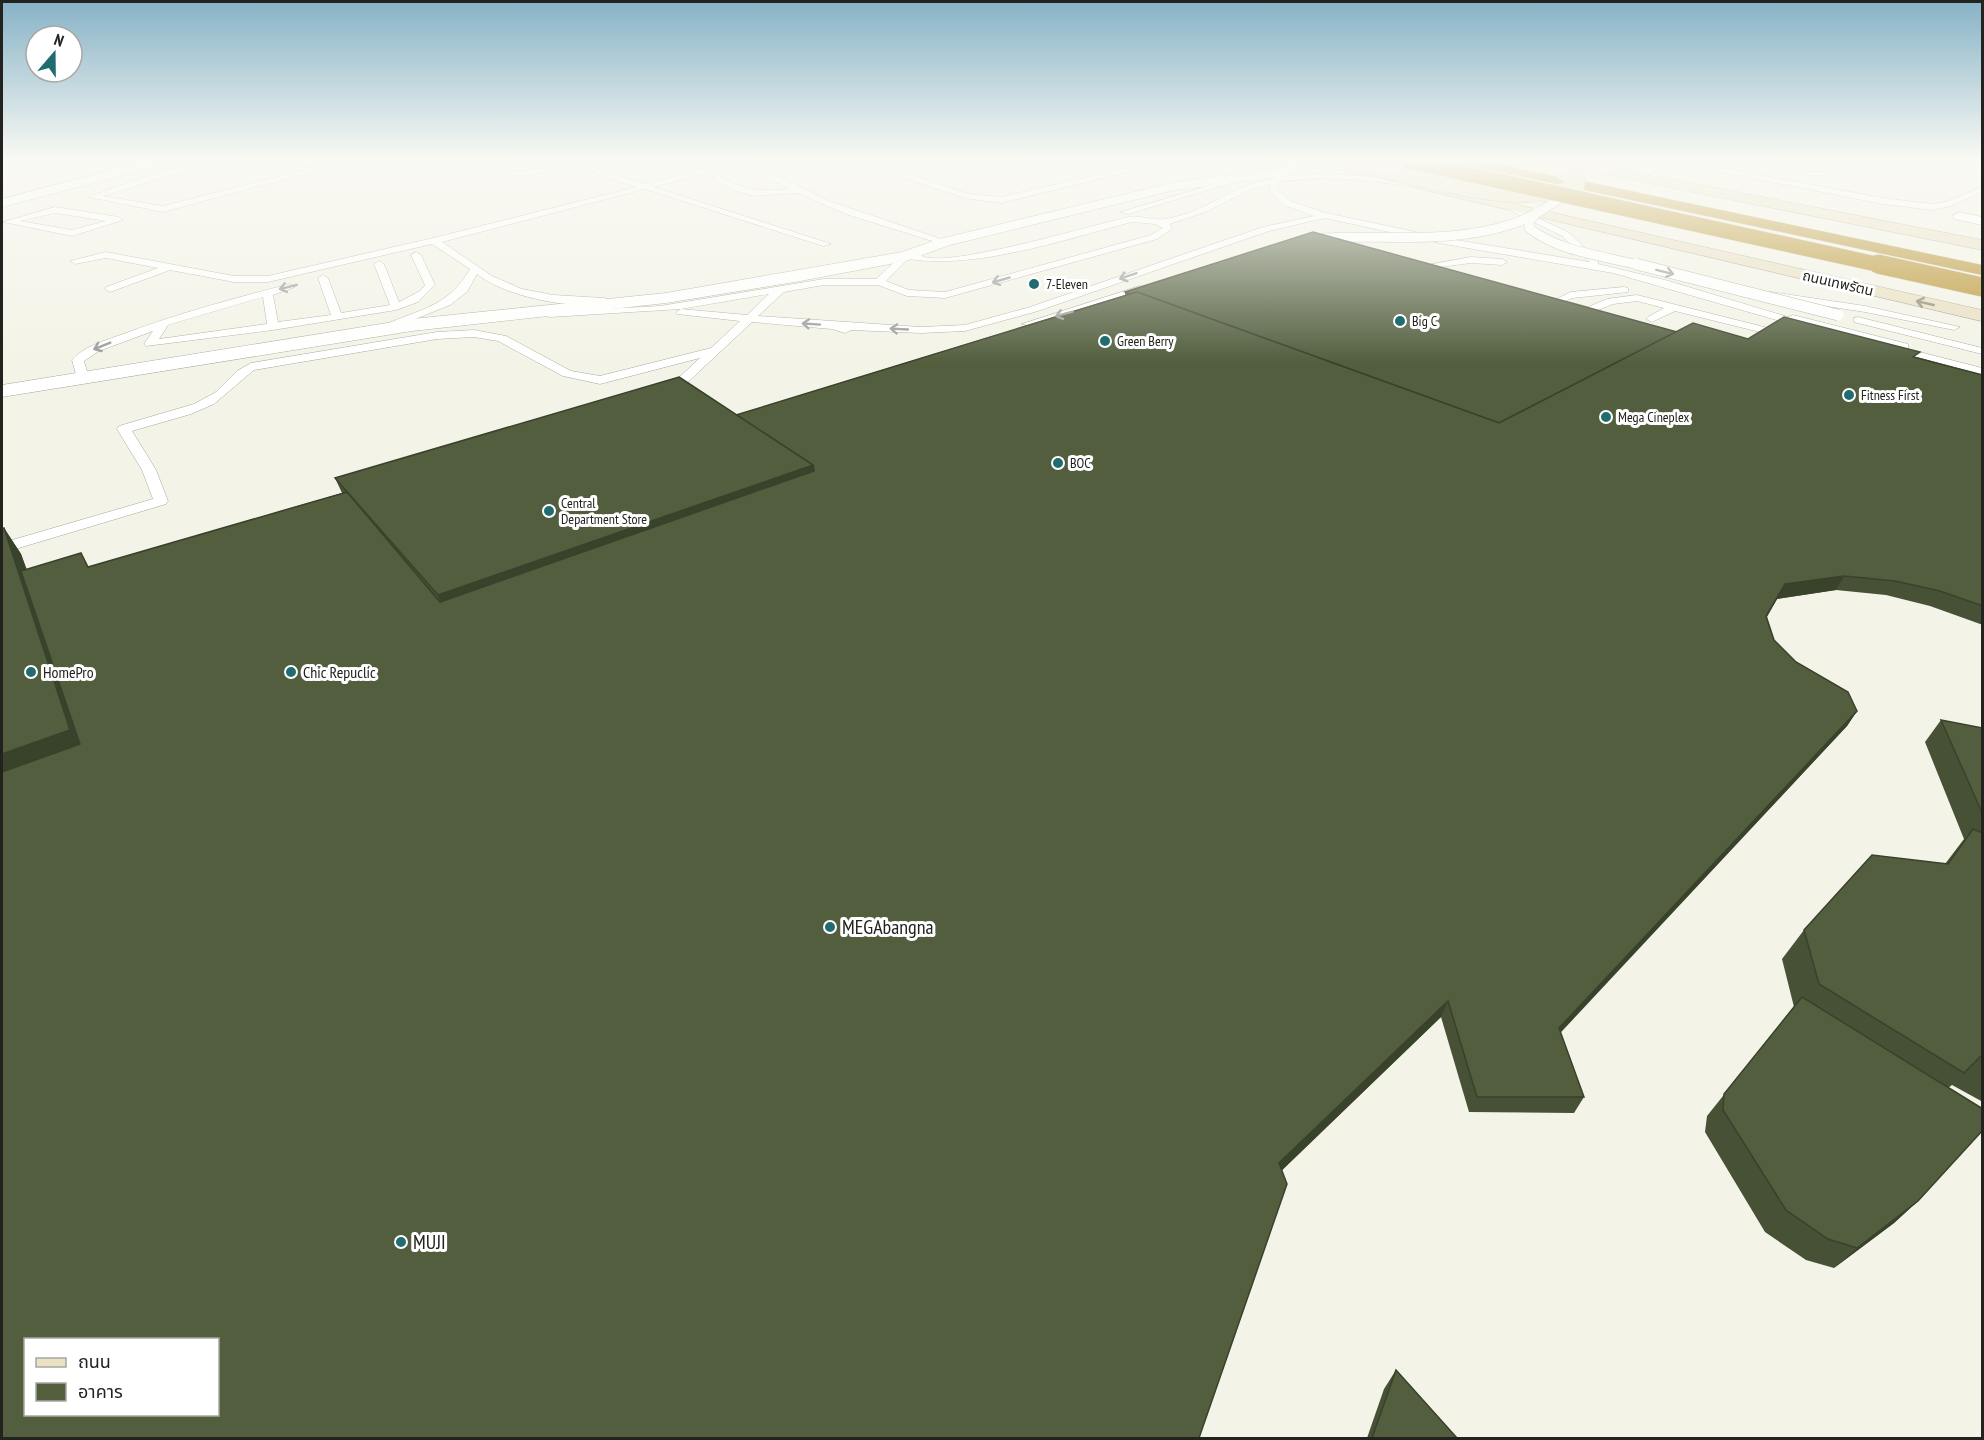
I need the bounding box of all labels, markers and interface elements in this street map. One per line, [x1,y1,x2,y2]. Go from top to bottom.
north arrow [24,24,84,84]
text: N [52,29,67,51]
street label: ถนนเทพรัตน [1801,266,1875,300]
one-way arrow [1655,267,1674,278]
one-way arrow [1119,272,1138,283]
one-way arrow [992,275,1011,286]
place label: 7-Eleven [1046,275,1088,293]
marker: 7-Eleven [1027,277,1041,291]
one-way arrow [279,282,298,294]
one-way arrow [1916,296,1935,308]
one-way arrow [1055,308,1074,320]
place label: Big C [1412,312,1438,330]
marker: Big C [1393,314,1407,328]
one-way arrow [802,319,821,330]
one-way arrow [890,323,910,334]
place label: Green Berry [1117,332,1174,350]
marker: Green Berry [1098,334,1112,348]
one-way arrow [94,341,112,352]
place label: Fitness First [1861,386,1919,404]
marker: Fitness First [1842,388,1856,402]
place label: Mega Cineplex [1618,408,1689,426]
marker: Mega Cineplex [1599,410,1613,424]
place label: BOC [1070,454,1091,472]
marker: BOC [1051,456,1065,470]
place label: Central Department Store [561,494,647,528]
marker: Central Department Store [542,504,556,518]
place label: HomePro [43,662,94,682]
place label: Chic Repuclic [303,662,376,682]
marker: HomePro [24,665,38,679]
marker: Chic Repuclic [284,665,298,679]
place label: MEGAbangna [842,914,934,940]
marker: MEGAbangna [823,920,837,934]
place label: MUJI [413,1229,446,1255]
marker: MUJI [394,1235,408,1249]
legend [24,1338,219,1416]
text: ถนน [78,1350,111,1373]
text: อาคาร [78,1380,123,1403]

